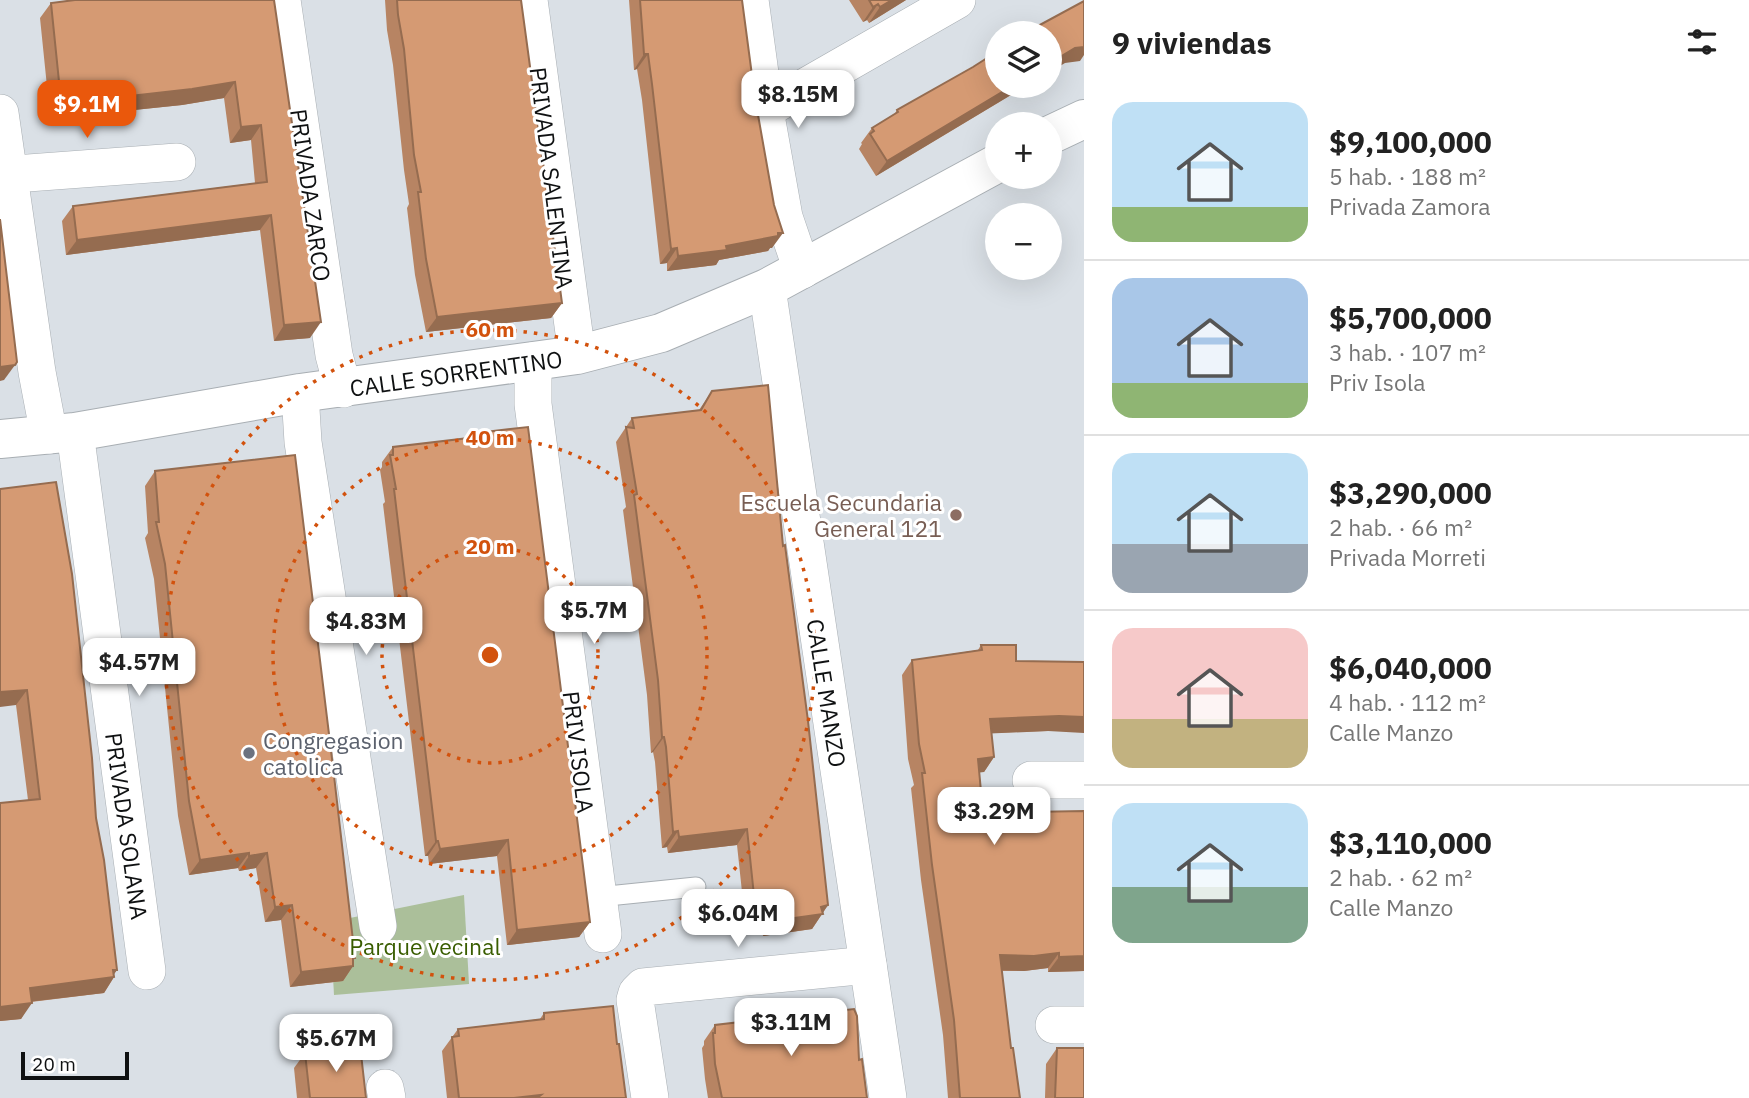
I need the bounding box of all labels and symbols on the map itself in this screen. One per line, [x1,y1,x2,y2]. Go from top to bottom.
street label: PRIVADA SALENTINA [523,65,581,291]
pin: $8.15M [741,71,855,130]
pin: $9.1M [38,80,136,140]
street label: PRIVADA ZARCO [284,107,338,283]
text: 60 m [466,315,514,343]
street label: CALLE SORRENTINO [348,343,564,403]
text: 40 m [466,423,514,451]
place label: Escuela Secundaria General 121 [740,487,942,543]
marker: Escuela Secundaria General 121 [948,507,964,523]
text: 20 m [466,532,514,560]
pin: $5.7M [545,586,643,646]
pin: $4.83M [309,598,423,657]
street label: CALLE MANZO [800,617,854,769]
pin: $4.57M [82,638,196,698]
centre of rings [478,643,502,667]
street label: PRIV ISOLA [557,689,601,815]
place label: Congregasion catolica [263,725,404,781]
street label: PRIVADA SOLANA [99,731,155,922]
marker: Congregasion catolica [241,745,257,761]
pin: $3.29M [937,788,1051,847]
pin: $6.04M [681,890,795,949]
park label: Parque vecinal [349,931,501,961]
pin: $3.11M [734,998,848,1058]
pin: $5.67M [279,1014,393,1074]
scale bar [21,1049,130,1081]

